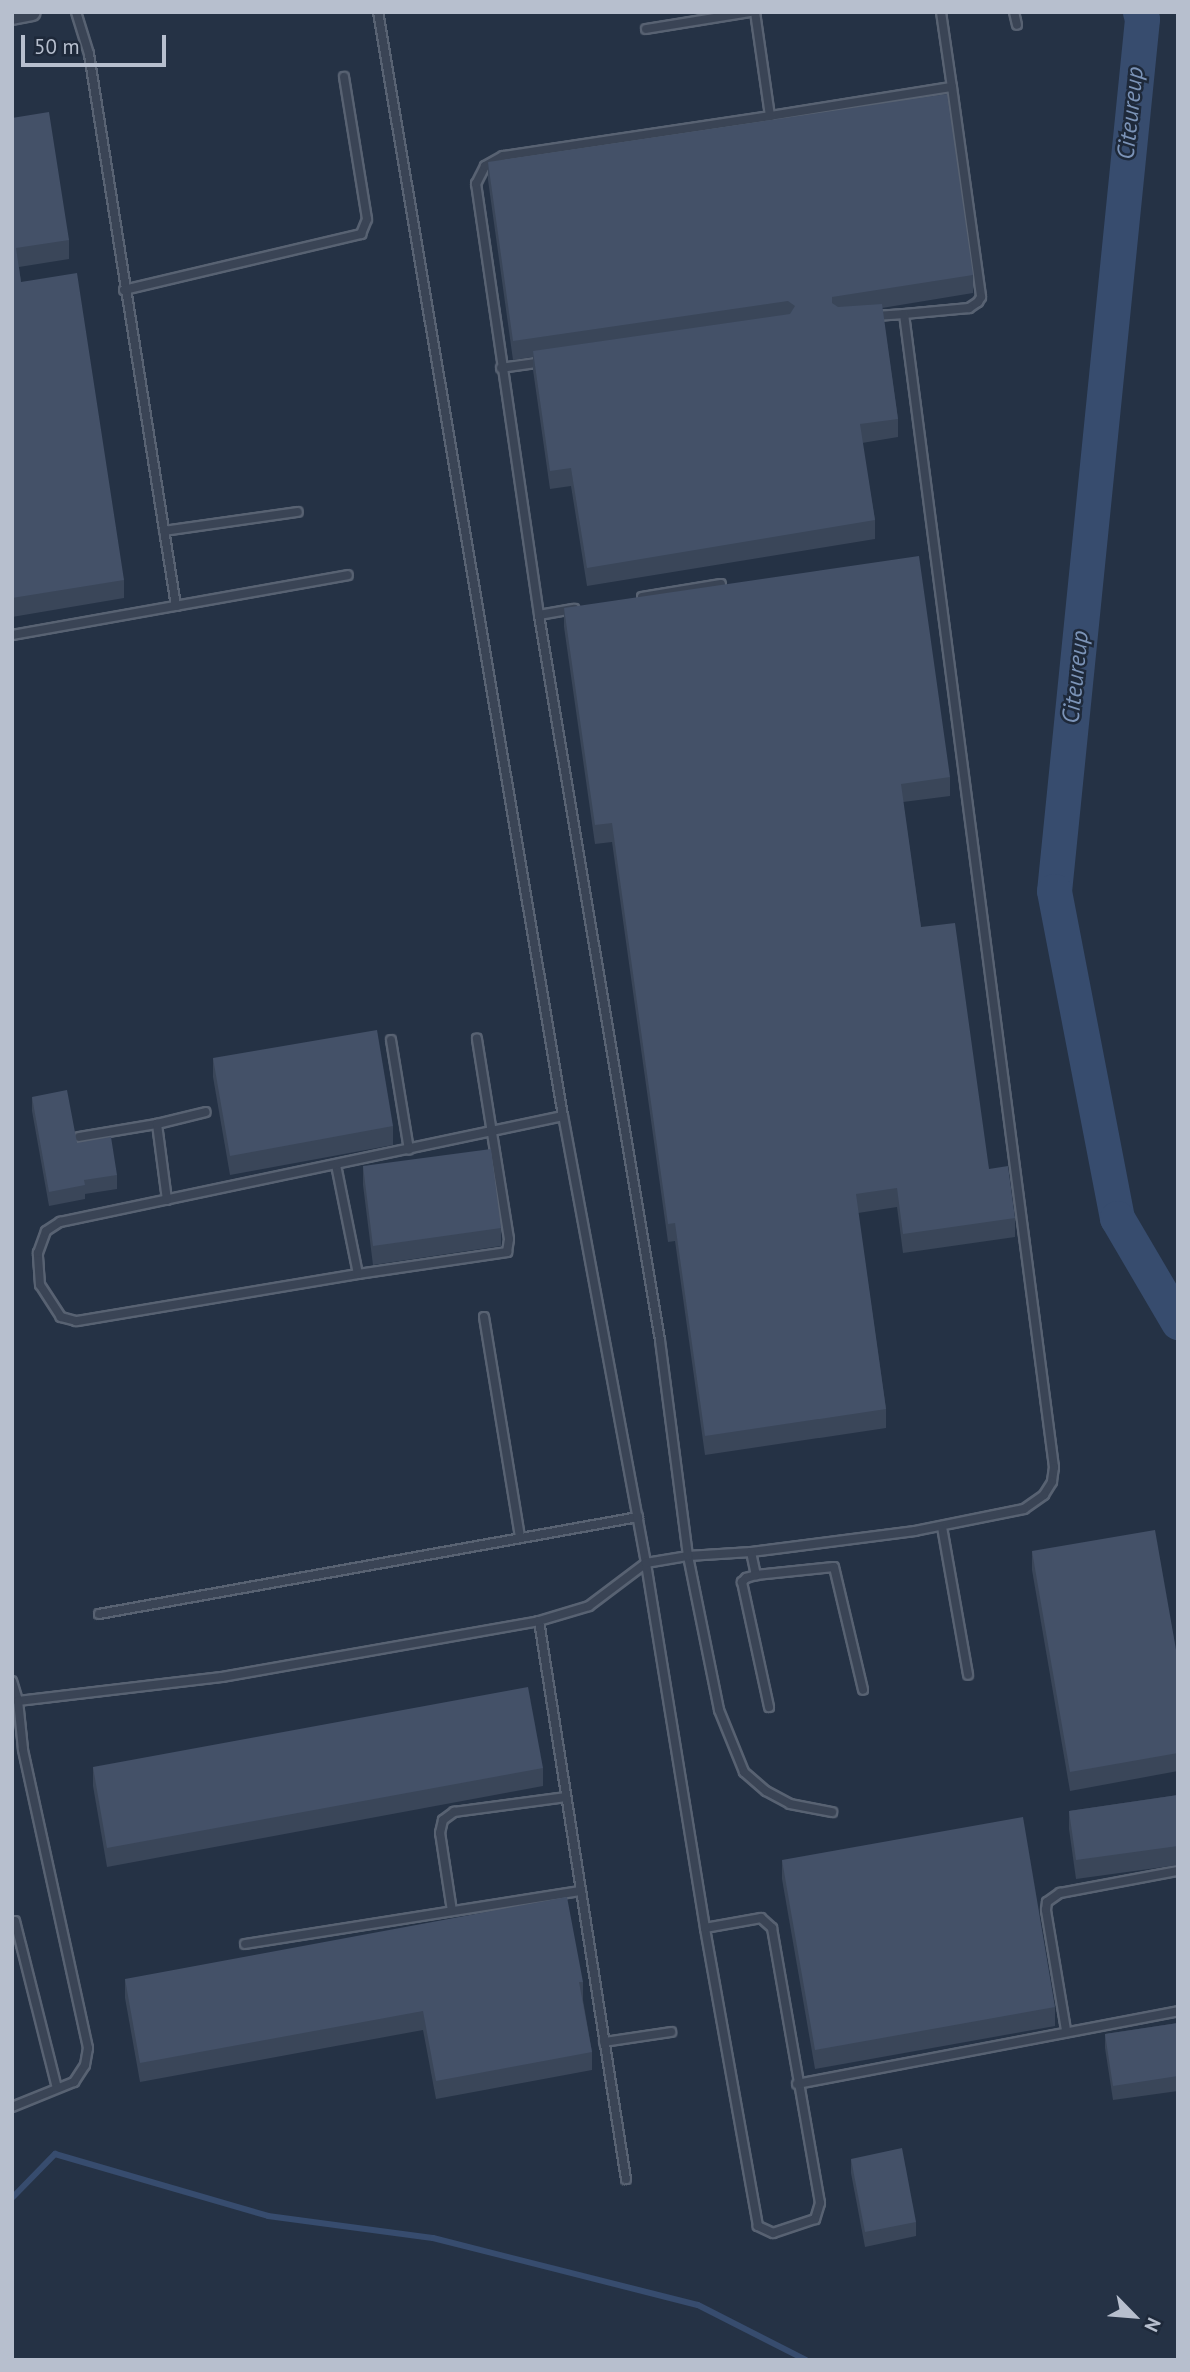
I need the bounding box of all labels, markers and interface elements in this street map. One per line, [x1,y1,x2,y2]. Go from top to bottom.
scale bar [24,21,170,65]
text: 50 m [34,33,80,60]
water label: Citeureup [1111,65,1149,161]
water label: Citeureup [1056,629,1094,725]
north arrow [1099,2281,1169,2351]
text: N [1140,2314,1167,2336]

